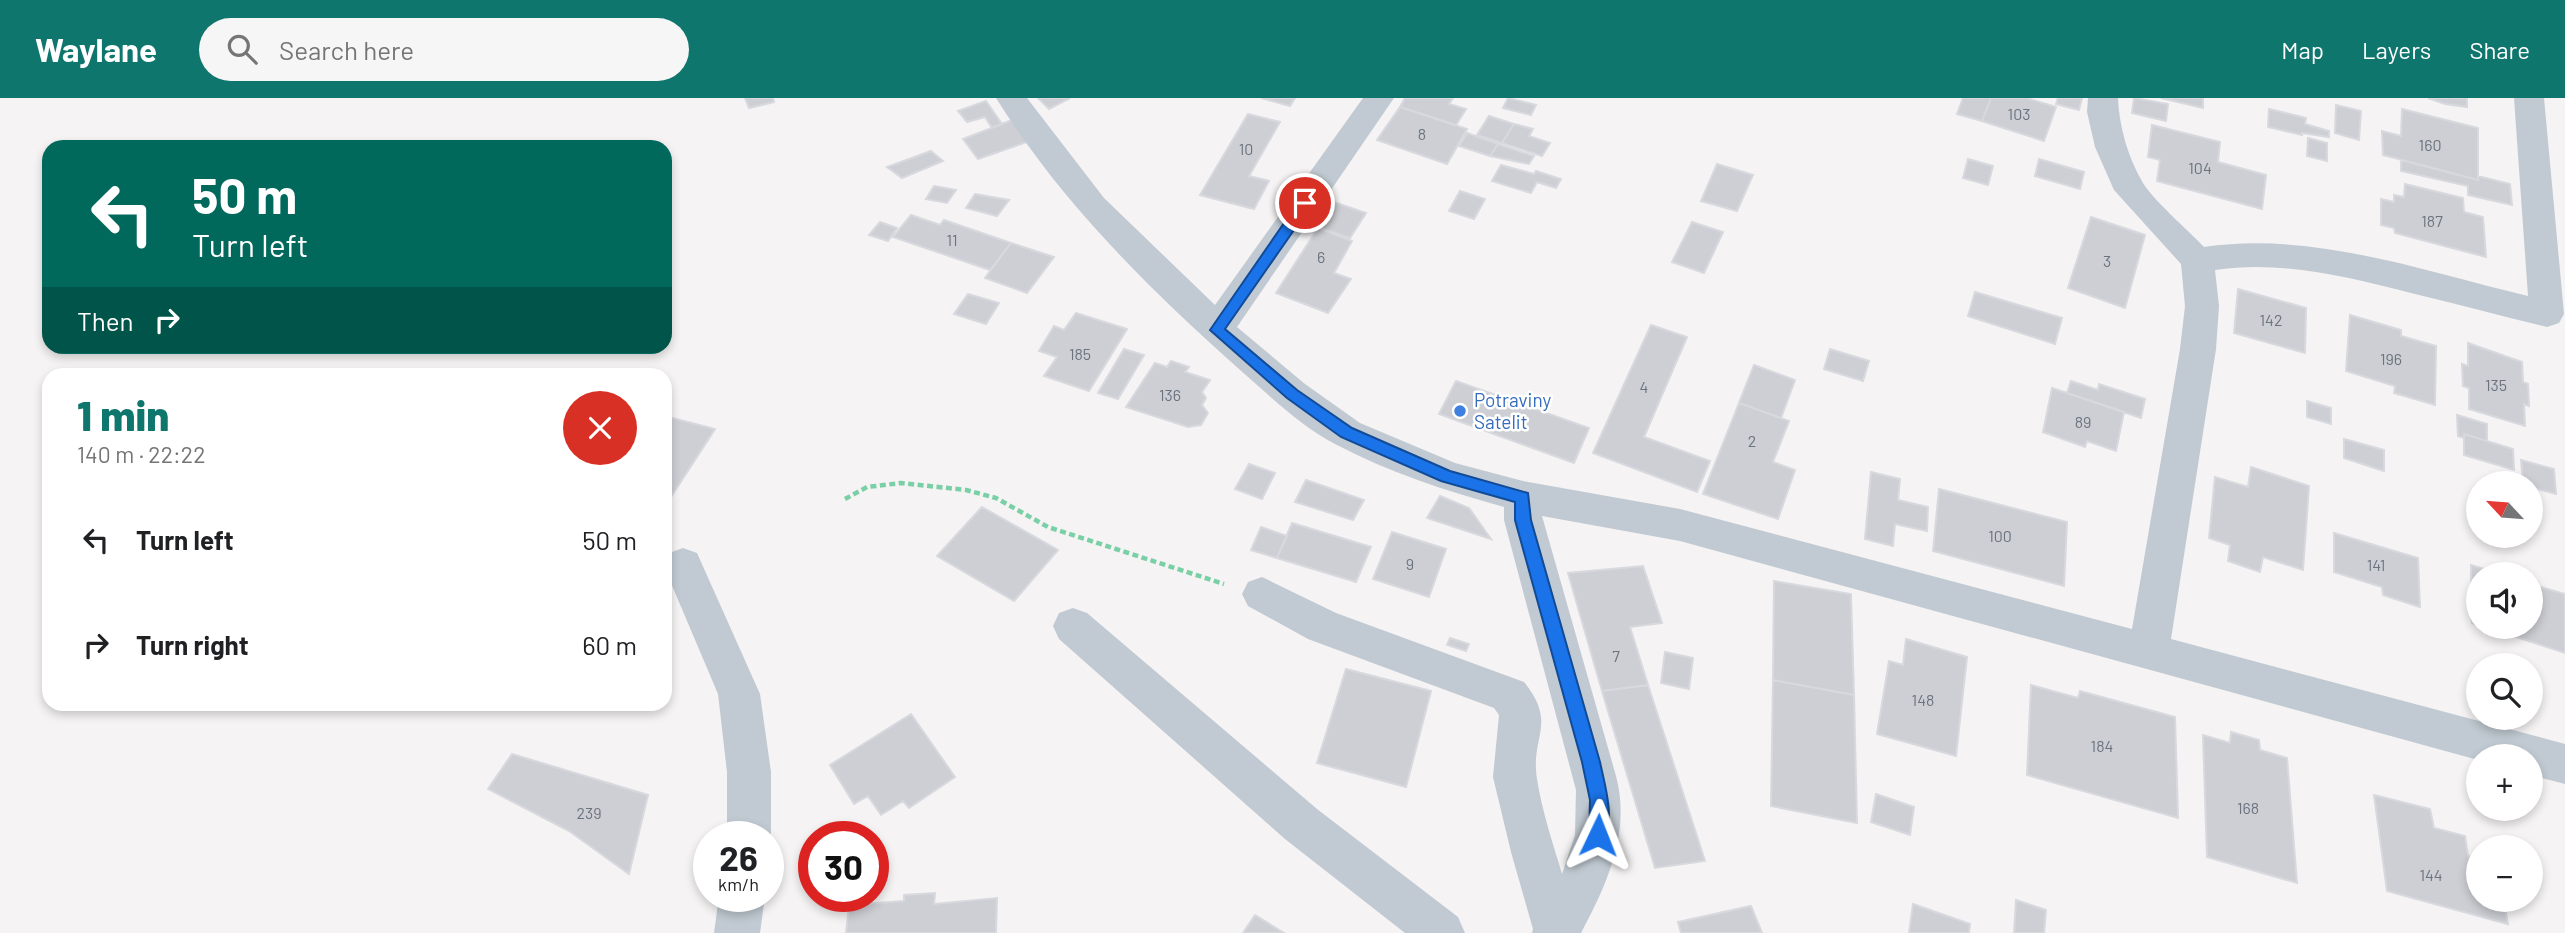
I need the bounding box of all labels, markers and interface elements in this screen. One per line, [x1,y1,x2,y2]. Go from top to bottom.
search box [199,18,689,81]
text: Waylane [35,29,157,69]
icon: search [223,30,261,68]
text: Search here [279,34,414,65]
text: Map [2281,35,2324,64]
text: Layers [2362,35,2431,64]
text: Share [2469,35,2530,64]
house number: 103 [2008,104,2030,123]
house number: 8 [1418,124,1426,143]
house number: 160 [2419,135,2441,154]
house number: 10 [1239,139,1253,158]
house number: 104 [2188,158,2212,177]
text: 50 m [192,165,297,224]
icon: left [77,168,168,259]
pin [1275,173,1335,233]
icon: arrive [1286,184,1324,222]
house number: 187 [2421,211,2443,230]
text: Turn left [192,225,309,263]
house number: 11 [946,230,958,249]
house number: 6 [1317,247,1325,266]
house number: 3 [2103,251,2111,270]
icon: right [148,301,186,339]
text: Then [77,305,134,336]
house number: 142 [2260,310,2283,329]
house number: 185 [1069,344,1091,363]
house number: 196 [2380,349,2402,368]
house number: 135 [2485,375,2507,394]
house number: 4 [1640,377,1648,396]
house number: 136 [1159,385,1181,404]
place label: Potraviny Satelit [1474,388,1551,433]
text: 1 min [77,389,169,439]
button: close [563,391,637,465]
marker: Potraviny Satelit [1452,403,1468,419]
house number: 89 [2075,412,2091,431]
house number: 2 [1748,431,1756,450]
text: 140 m · 22:22 [77,440,205,468]
north arrow [2466,471,2543,548]
map controls [2466,471,2543,912]
icon: left [77,521,115,559]
text: Turn left [136,524,234,555]
text: 50 m [582,524,637,555]
house number: 100 [1988,526,2012,545]
house number: 9 [1406,554,1414,573]
house number: 141 [2367,555,2385,574]
button: sound [2466,562,2543,639]
icon: right [77,626,115,664]
text: Turn right [136,629,249,660]
text: 60 m [582,629,637,660]
house number: 7 [1612,646,1620,665]
button: search [2466,653,2543,730]
house number: 148 [1912,690,1934,709]
house number: 184 [2091,736,2113,755]
button: + [2466,744,2543,821]
position arrow [1561,798,1635,872]
house number: 168 [2237,798,2259,817]
house number: 239 [576,803,602,822]
speed limit sign: 30 [798,821,889,912]
button: − [2466,835,2543,912]
text: 26 [719,836,758,878]
house number: 144 [2419,865,2443,884]
text: km/h [718,873,759,895]

